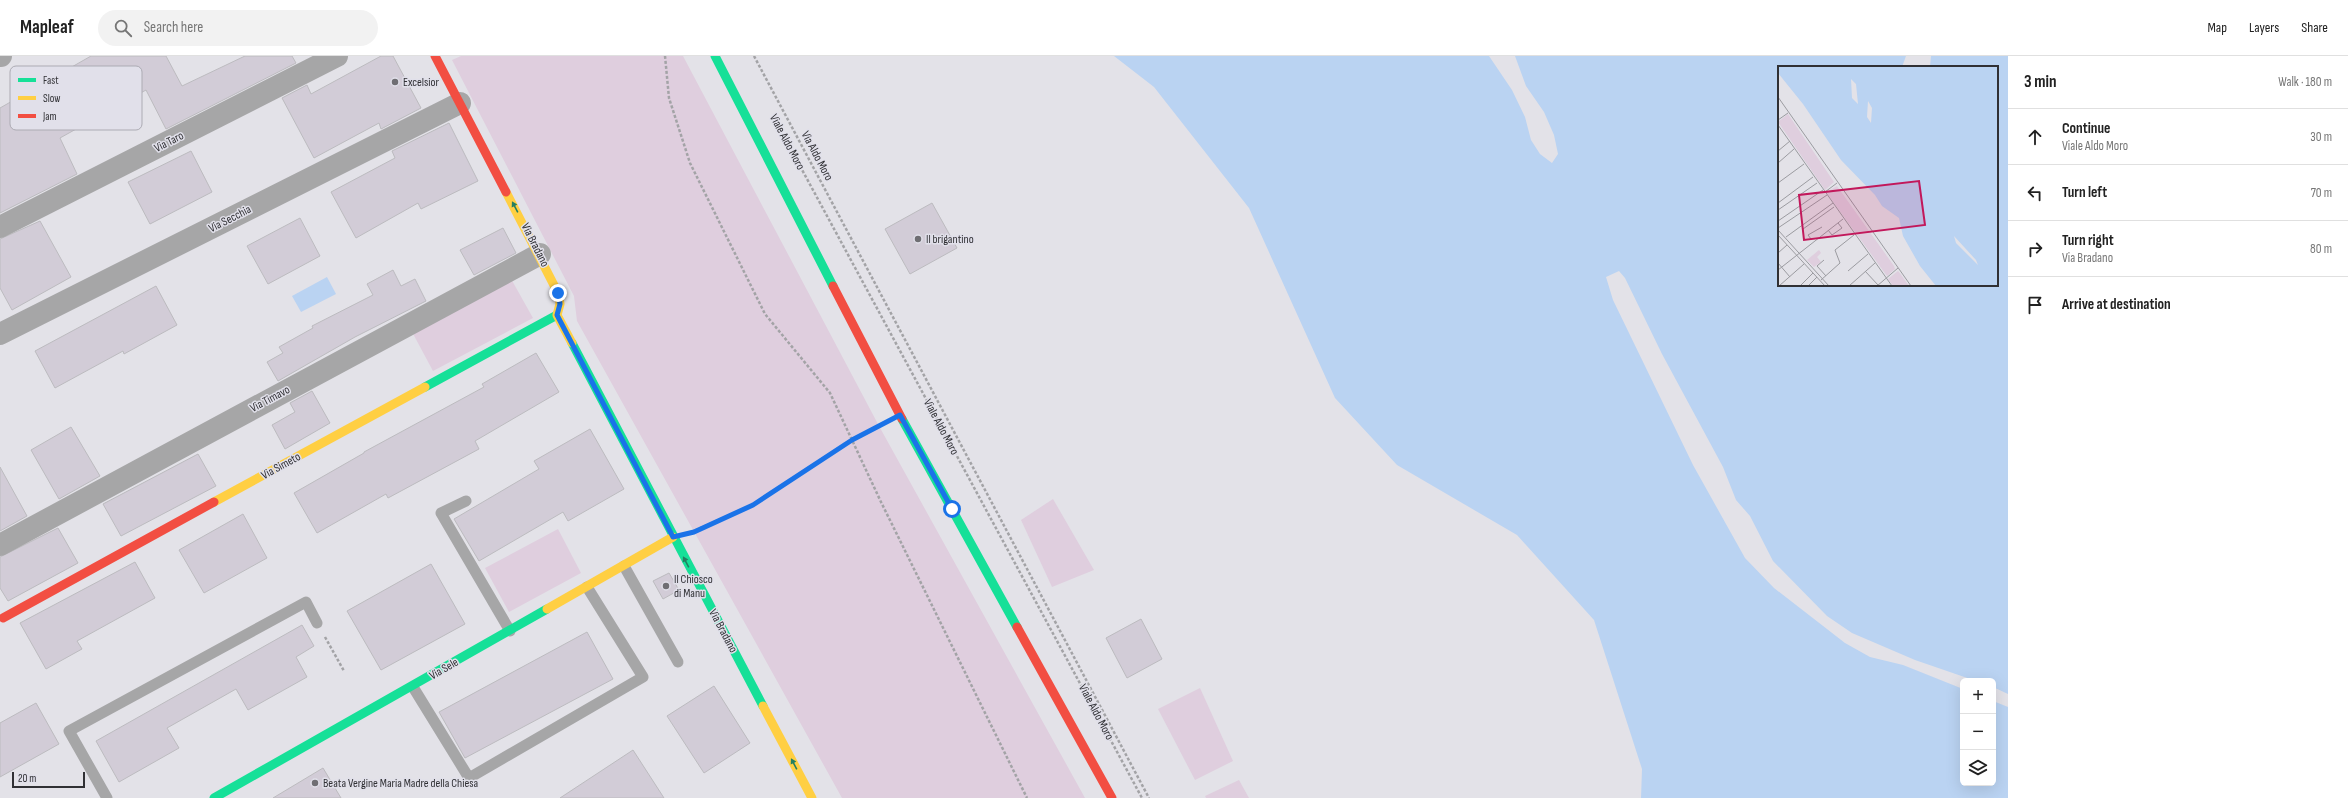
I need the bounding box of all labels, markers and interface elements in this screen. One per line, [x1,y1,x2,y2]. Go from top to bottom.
search box [98,10,378,46]
text: Mapleaf [20,16,74,39]
icon: search [112,17,134,39]
text: Search here [144,18,203,37]
text: Map [2207,19,2227,36]
text: Layers [2249,19,2279,36]
text: Share [2301,19,2328,36]
legend [10,66,142,130]
inset map [1778,66,1998,286]
text: 3 min [2024,72,2057,92]
text: Fast [43,74,59,87]
text: Walk · 180 m [2278,74,2332,90]
place label: Excelsior [403,75,440,90]
marker: Excelsior [390,77,400,87]
text: Slow [43,92,60,105]
text: Jam [42,110,57,123]
street label: Viale Aldo Moro [766,112,808,172]
text: Continue [2062,119,2111,138]
icon: ahead [2024,126,2046,148]
street label: Via Taro [152,128,186,156]
street label: Via Aldo Moro [798,129,836,183]
text: 30 m [2310,129,2332,145]
text: Viale Aldo Moro [2062,138,2128,154]
icon: left [2024,182,2046,204]
text: Turn left [2062,183,2107,202]
text: 70 m [2311,185,2332,201]
one-way arrow [512,201,518,213]
street label: Via Secchia [206,202,254,236]
street label: Via Bradano [518,221,552,269]
text: Turn right [2062,231,2114,250]
place label: Il brigantino [926,232,974,247]
marker: Il brigantino [913,234,923,244]
icon: right [2024,238,2046,260]
text: 80 m [2310,241,2332,257]
text: Via Bradano [2062,250,2113,266]
route end [549,284,567,302]
icon: arrive [2024,294,2046,316]
text: Arrive at destination [2062,295,2171,314]
street label: Via Timavo [247,382,293,416]
street label: Viale Aldo Moro [920,397,962,457]
street label: Via Simeto [259,449,303,483]
route start [943,500,961,518]
one-way arrow [683,557,690,568]
place label: Il Chiosco di Manu [674,572,713,601]
marker: Il Chiosco di Manu [661,581,671,591]
street label: Via Bradano [705,607,741,655]
street label: Via Sele [427,655,461,683]
map controls [1960,678,1996,786]
button: + [1960,678,1996,714]
street label: Viale Aldo Moro [1075,682,1117,742]
button: − [1960,714,1996,750]
button: layers [1960,750,1996,786]
one-way arrow [790,758,797,769]
scale bar [12,770,85,789]
text: 20 m [18,772,36,785]
place label: Beata Vergine Maria Madre della Chiesa [323,776,479,791]
marker: Beata Vergine Maria Madre della Chiesa [310,778,320,788]

